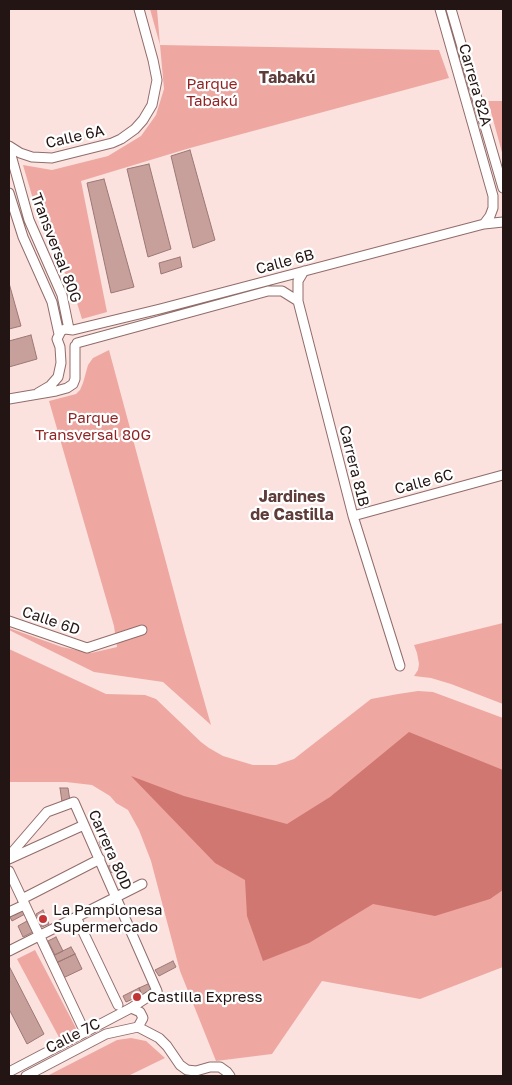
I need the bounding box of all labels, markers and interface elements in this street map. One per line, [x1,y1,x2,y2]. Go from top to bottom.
street label: Carrera 82A [455,42,495,128]
district label: Tabakú [259,68,315,88]
park label: Parque Tabakú [186,75,238,110]
street label: Calle 6A [44,122,106,152]
street label: Transversal 80G [27,191,85,305]
street label: Calle 6B [254,246,316,278]
park label: Parque Transversal 80G [35,409,151,444]
street label: Carrera 81B [335,423,373,509]
street label: Calle 6C [393,466,455,498]
district label: Jardines de Castilla [250,487,334,525]
street label: Calle 6D [20,603,82,639]
street label: Carrera 80D [84,807,136,893]
place label: La Pamplonesa Supermercado [53,901,163,936]
marker: La Pamplonesa Supermercado [37,913,49,925]
place label: Castilla Express [147,988,262,1006]
marker: Castilla Express [131,991,143,1003]
street label: Calle 7C [43,1015,103,1057]

